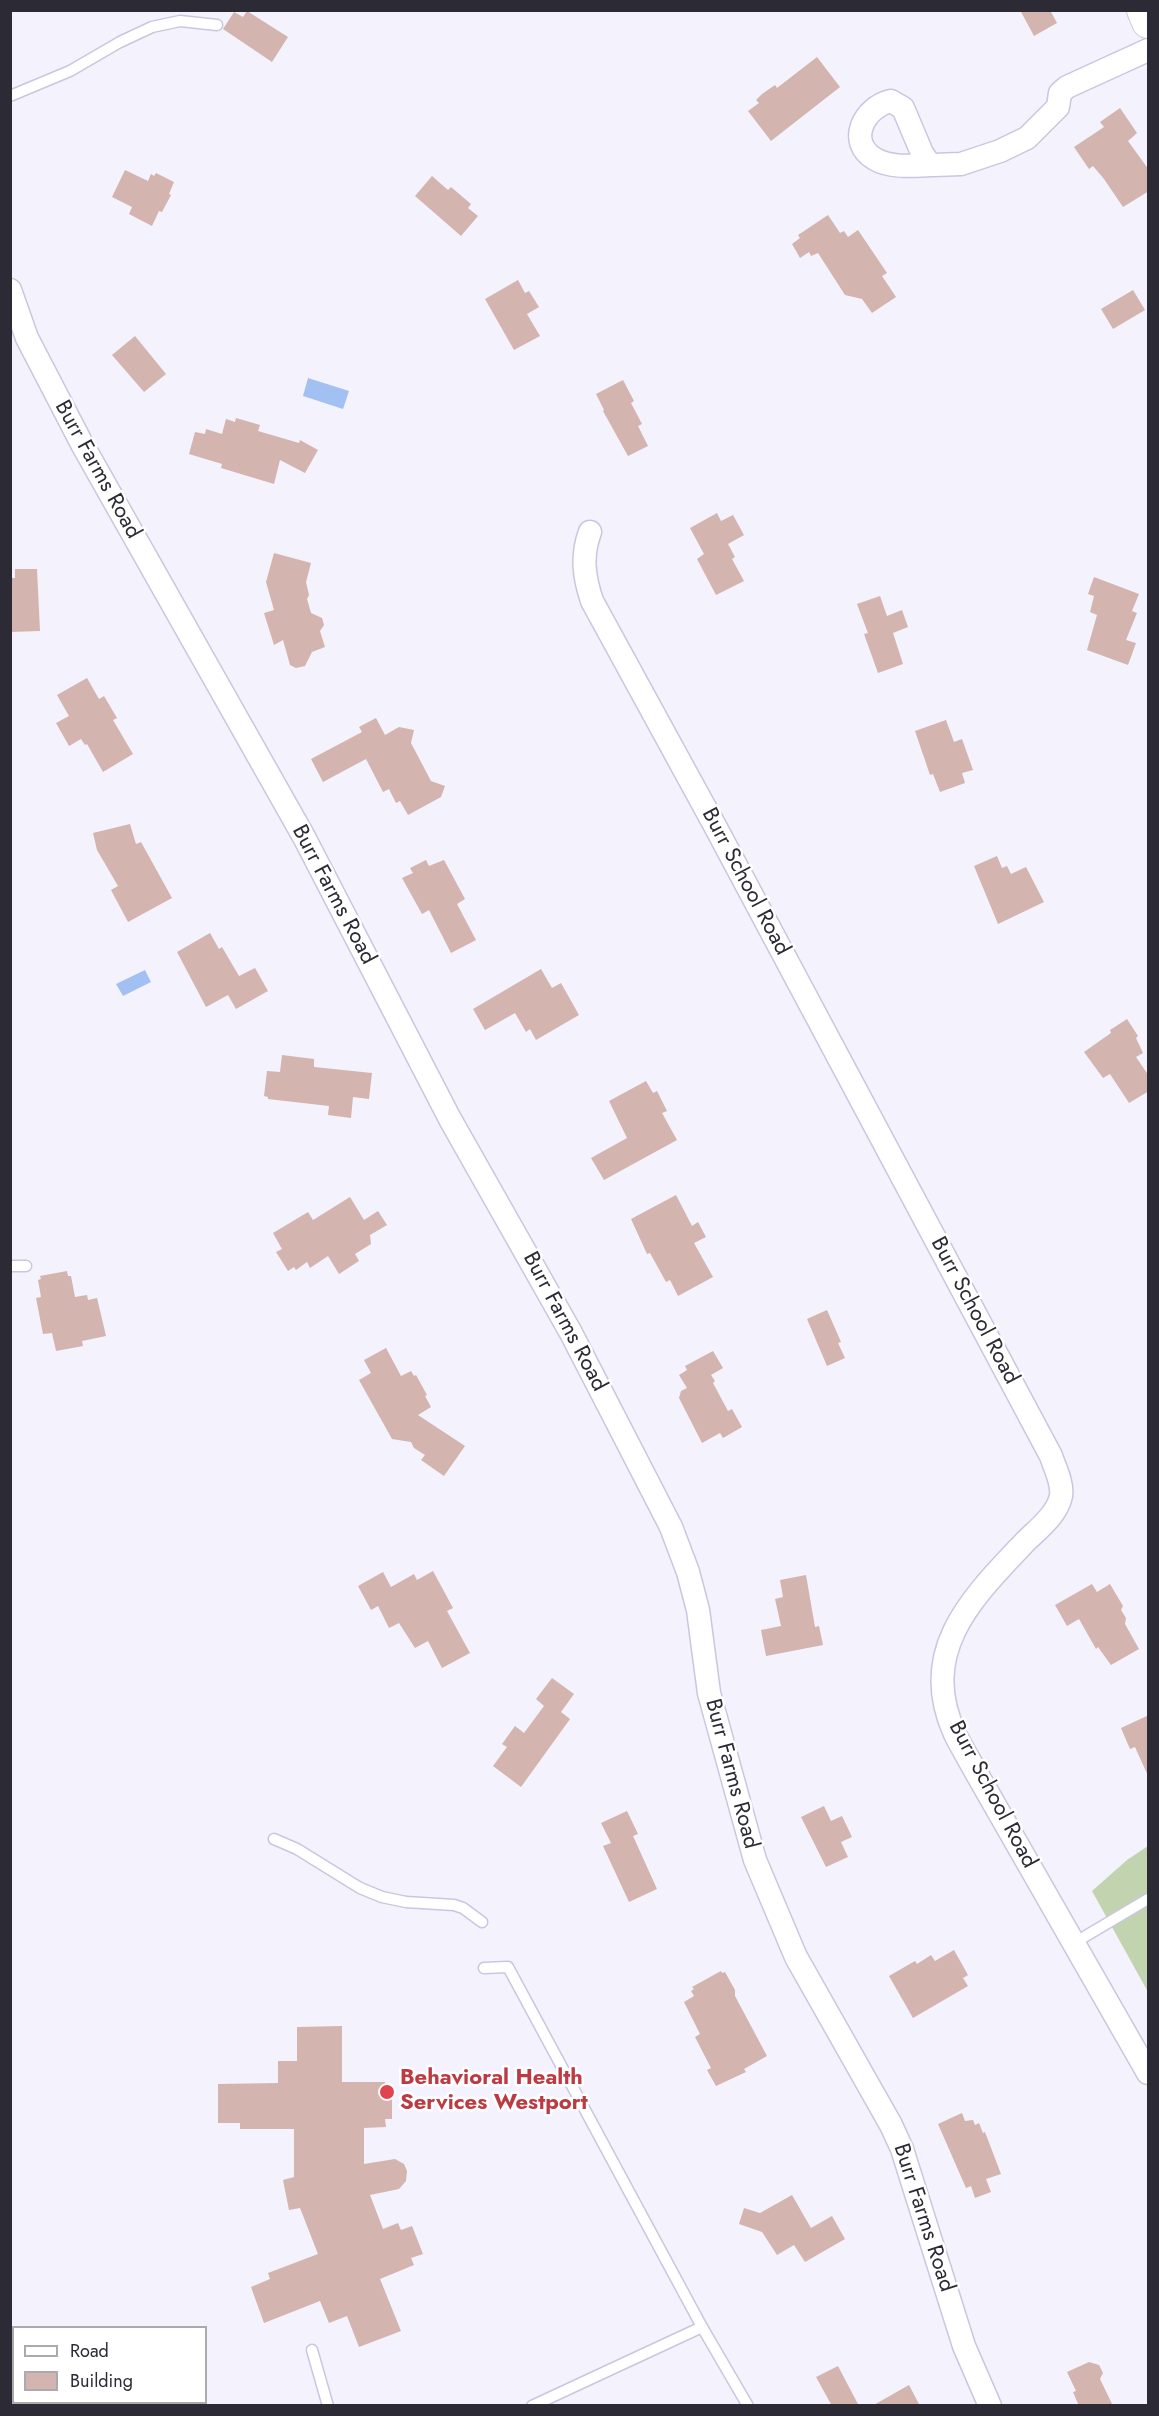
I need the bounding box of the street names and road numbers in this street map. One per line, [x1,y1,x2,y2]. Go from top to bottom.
street label: Burr Farms Road [48,396,146,544]
street label: Burr School Road [695,804,795,960]
street label: Burr Farms Road [285,821,381,969]
street label: Burr School Road [924,1233,1024,1389]
street label: Burr Farms Road [516,1248,612,1396]
street label: Burr Farms Road [698,1696,764,1852]
street label: Burr School Road [942,1717,1042,1873]
street label: Burr Farms Road [887,2141,959,2295]

